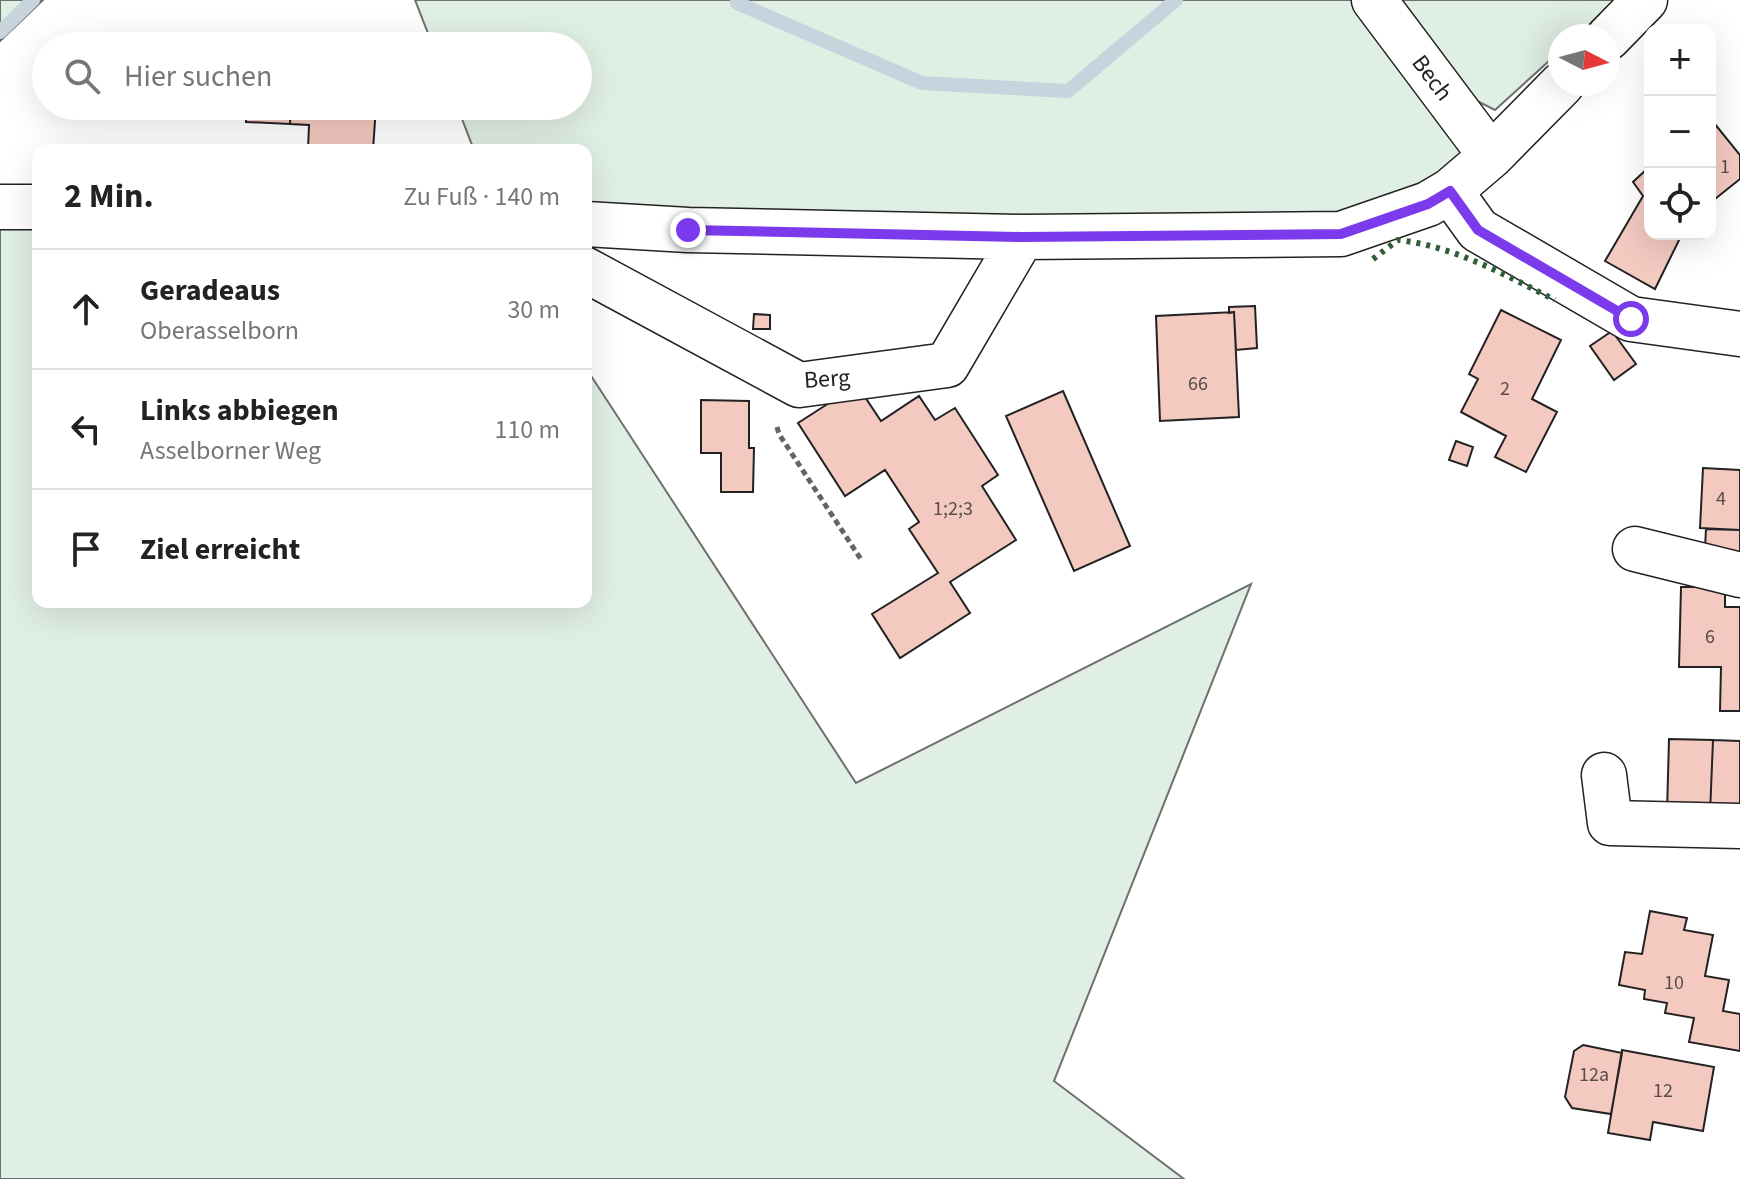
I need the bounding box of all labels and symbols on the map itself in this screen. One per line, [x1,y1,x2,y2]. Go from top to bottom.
north arrow [1548,24,1620,96]
street label: Bech [1403,47,1461,109]
house number: 1 [1720,153,1730,181]
route end [670,212,706,248]
route start [1613,301,1649,337]
street label: Berg [803,360,851,398]
house number: 66 [1188,370,1208,398]
house number: 2 [1500,375,1510,403]
house number: 4 [1716,485,1726,513]
house number: 1;2;3 [933,495,973,523]
house number: 6 [1705,623,1715,651]
house number: 10 [1664,969,1684,997]
house number: 12a [1579,1061,1609,1089]
house number: 12 [1653,1077,1673,1105]

